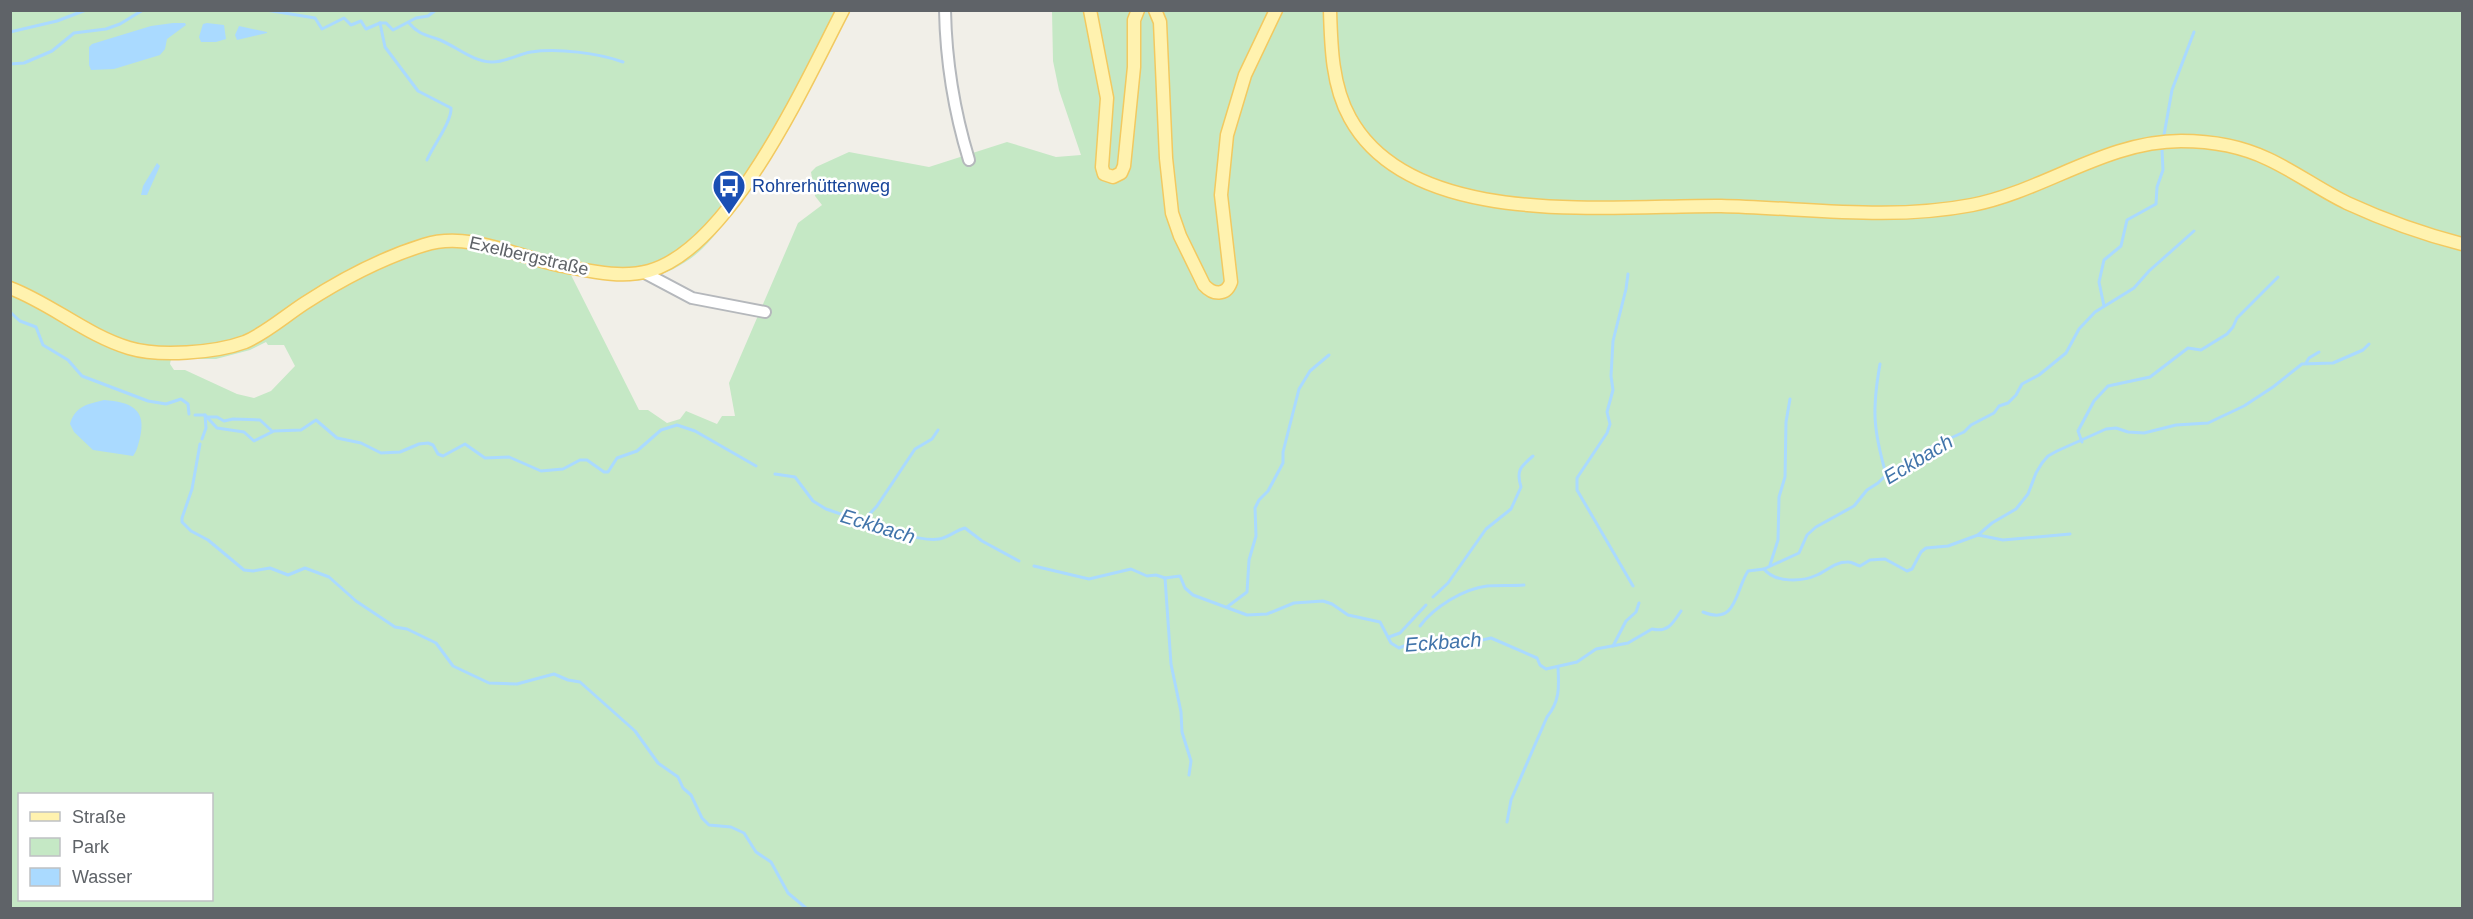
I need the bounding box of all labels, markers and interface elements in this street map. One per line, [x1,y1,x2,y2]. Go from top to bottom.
bus stop icon: Rohrerhüttenweg [711,168,747,215]
place label: Rohrerhüttenweg [752,176,890,196]
street label: Exelbergstraße [467,233,591,279]
water label: Eckbach [1879,430,1957,488]
water label: Eckbach [838,504,918,548]
water label: Eckbach [1404,628,1482,656]
legend [18,793,213,901]
text: Straße [72,807,126,827]
text: Park [72,837,110,857]
text: Wasser [72,867,132,887]

